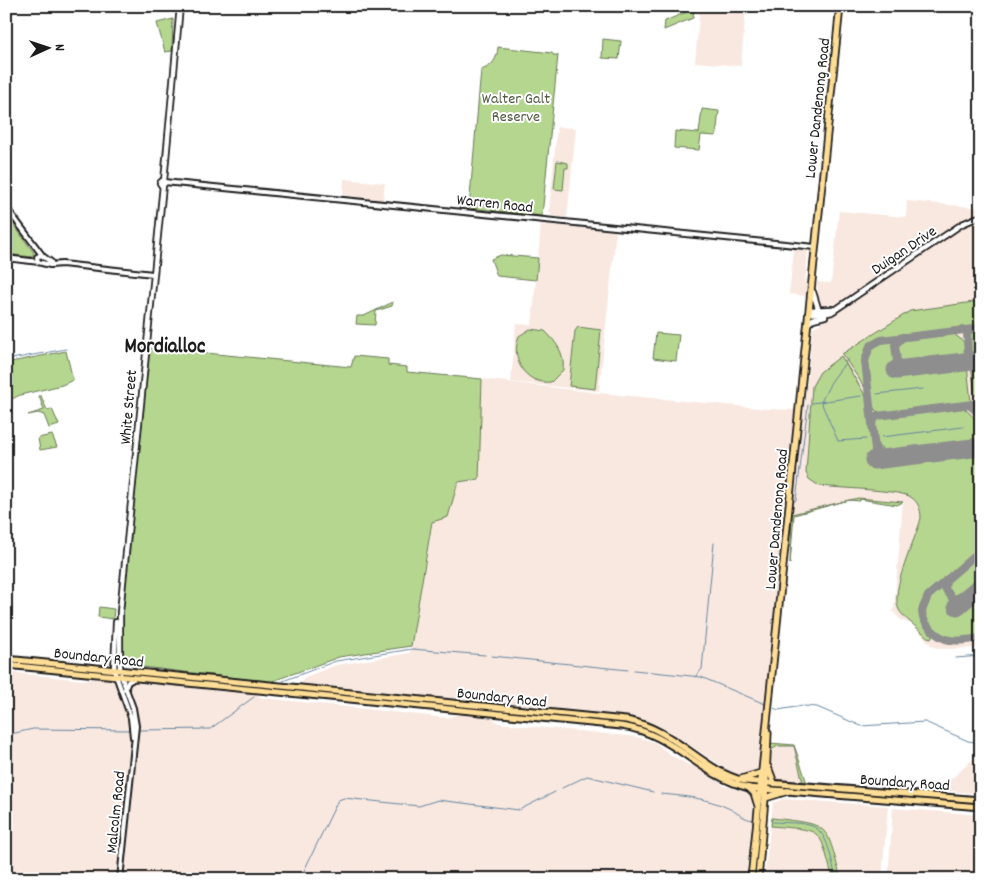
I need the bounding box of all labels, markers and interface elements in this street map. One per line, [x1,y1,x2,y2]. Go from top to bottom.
north arrow [22,22,72,72]
street label: Lower Dandenong Road [800,37,837,179]
text: N [49,43,69,51]
park label: Walter Galt Reserve [482,88,550,129]
street label: Warren Road [455,189,534,220]
street label: Duigan Drive [867,221,942,281]
district label: Mordialloc [125,333,206,363]
street label: White Street [115,369,144,446]
street label: Lower Dandenong Road [760,448,795,590]
street label: Boundary Road [53,642,145,675]
street label: Boundary Road [456,682,548,715]
street label: Boundary Road [859,769,951,798]
street label: Malcolm Road [101,770,132,855]

